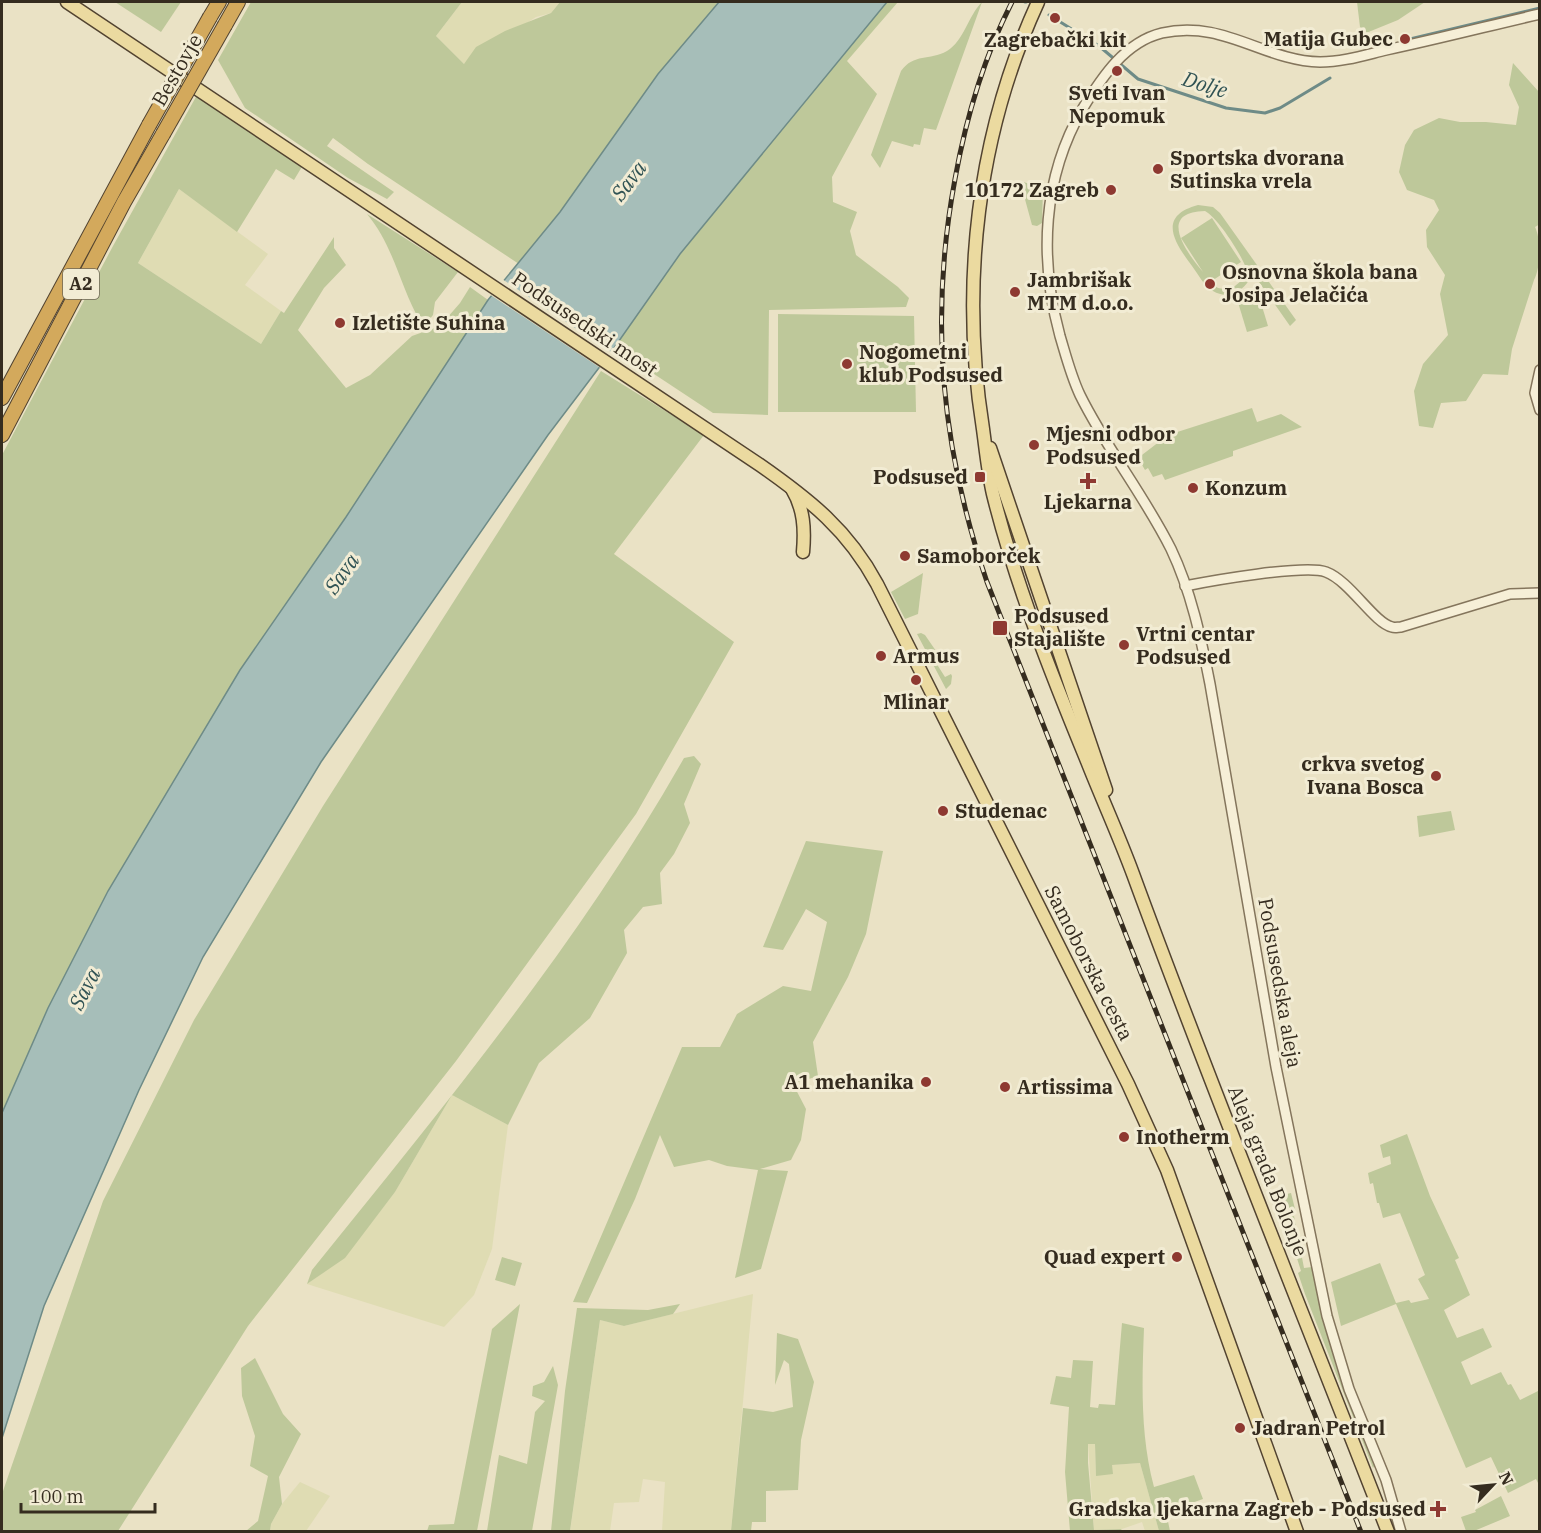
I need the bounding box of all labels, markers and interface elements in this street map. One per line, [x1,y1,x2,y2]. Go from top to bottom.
marker: Zagrebački kit [1048,11,1062,25]
place label: Matija Gubec [1264,25,1393,52]
place label: Zagrebački kit [984,26,1127,53]
street label: Bestovje [145,29,208,111]
marker: Matija Gubec [1398,32,1412,46]
marker: Sveti Ivan Nepomuk [1110,64,1124,78]
water label: Dolje [1179,64,1232,104]
place label: Sveti Ivan Nepomuk [1068,79,1166,129]
place label: Sportska dvorana Sutinska vrela [1170,144,1344,194]
water label: Sava [603,154,653,207]
marker: Sportska dvorana Sutinska vrela [1151,162,1165,176]
place label: 10172 Zagreb [964,176,1099,203]
marker: 10172 Zagreb [1104,183,1118,197]
place label: Osnovna škola bana Josipa Jelačića [1222,258,1418,308]
street label: Podsusedski most [507,265,663,382]
place label: Jambrišak MTM d.o.o. [1027,266,1134,316]
road number: A2 [63,269,99,299]
marker: Osnovna škola bana Josipa Jelačića [1203,277,1217,291]
marker: Jambrišak MTM d.o.o. [1008,285,1022,299]
place label: Izletište Suhina [352,309,506,336]
marker: Izletište Suhina [333,316,347,330]
place label: Nogometni klub Podsused [859,338,1003,388]
marker: Nogometni klub Podsused [840,357,854,371]
place label: Mjesni odbor Podsused [1046,420,1175,470]
marker: Mjesni odbor Podsused [1027,438,1041,452]
place label: Podsused [873,463,968,490]
marker: Podsused [973,470,987,484]
marker: Ljekarna [1081,474,1095,488]
place label: Konzum [1205,474,1287,501]
marker: Konzum [1186,481,1200,495]
place label: Ljekarna [1044,488,1132,515]
place label: Samoborček [917,542,1041,569]
water label: Sava [317,547,365,600]
marker: Samoborček [898,549,912,563]
place label: Podsused Stajalište [1014,602,1109,652]
marker: Podsused Stajalište [991,619,1009,637]
place label: Vrtni centar Podsused [1136,620,1255,670]
marker: Vrtni centar Podsused [1117,638,1131,652]
place label: Armus [893,642,959,669]
marker: Armus [874,649,888,663]
marker: Mlinar [909,673,923,687]
place label: Mlinar [883,688,949,715]
place label: crkva svetog Ivana Bosca [1301,750,1424,800]
marker: crkva svetog Ivana Bosca [1429,769,1443,783]
place label: Studenac [955,797,1048,824]
marker: Studenac [936,804,950,818]
street label: Samoborska cesta [1039,881,1140,1045]
street label: Podsusedska aleja [1252,896,1309,1070]
water label: Sava [61,962,107,1015]
place label: A1 mehanika [784,1068,914,1095]
place label: Artissima [1017,1073,1113,1100]
marker: A1 mehanika [919,1075,933,1089]
marker: Artissima [998,1080,1012,1094]
street label: Aleja grada Bolonje [1222,1081,1315,1260]
place label: Inotherm [1136,1123,1230,1150]
marker: Inotherm [1117,1130,1131,1144]
place label: Quad expert [1044,1243,1166,1270]
marker: Quad expert [1170,1250,1184,1264]
place label: Jadran Petrol [1252,1414,1385,1441]
marker: Jadran Petrol [1233,1421,1247,1435]
north arrow [1463,1455,1523,1515]
text: N [1495,1468,1518,1488]
scale bar [21,1476,154,1514]
text: 100 m [30,1485,84,1508]
place label: Gradska ljekarna Zagreb - Podsused [1069,1495,1426,1522]
marker: Gradska ljekarna Zagreb - Podsused [1431,1502,1445,1516]

